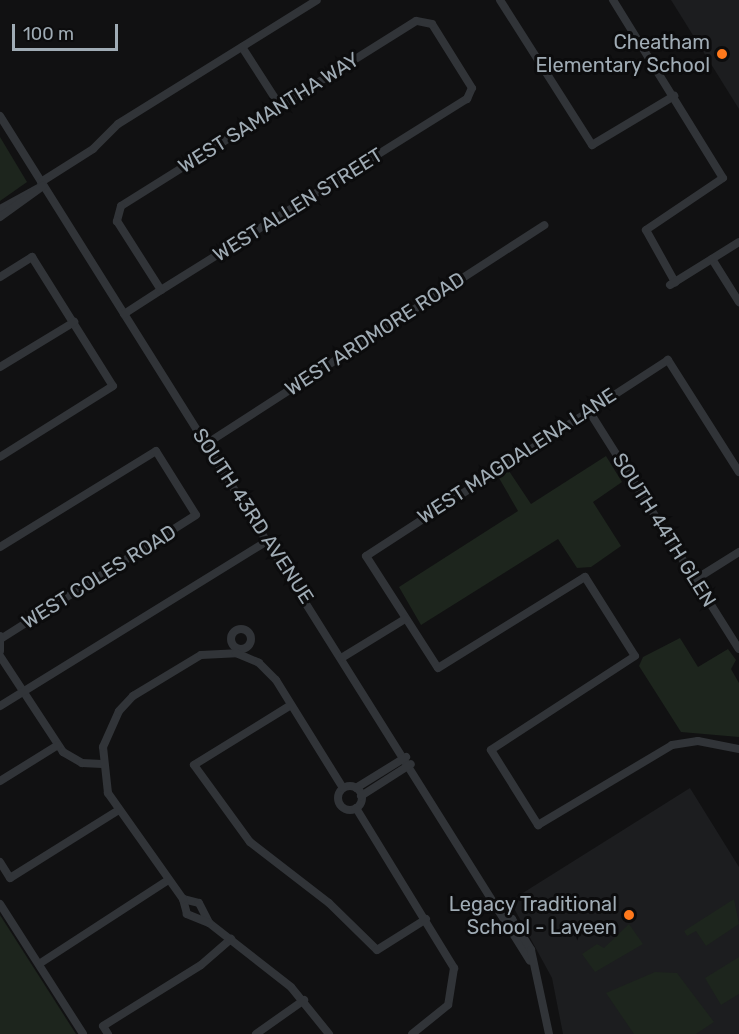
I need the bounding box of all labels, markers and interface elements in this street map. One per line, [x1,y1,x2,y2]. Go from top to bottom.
scale bar [15,12,122,50]
text: 100 m [23,23,74,45]
place label: Cheatham Elementary School [535,30,710,77]
street label: WEST SAMANTHA WAY [173,47,365,179]
marker: Cheatham Elementary School [715,47,729,61]
street label: WEST ALLEN STREET [208,143,388,267]
street label: WEST ARDMORE ROAD [280,267,470,401]
street label: WEST MAGDALENA LANE [413,383,621,529]
street label: SOUTH 43RD AVENUE [187,424,319,608]
street label: SOUTH 44TH GLEN [607,449,721,611]
street label: WEST COLES ROAD [17,520,181,634]
place label: Legacy Traditional School - Laveen [448,892,617,939]
marker: Legacy Traditional School - Laveen [622,908,636,922]

